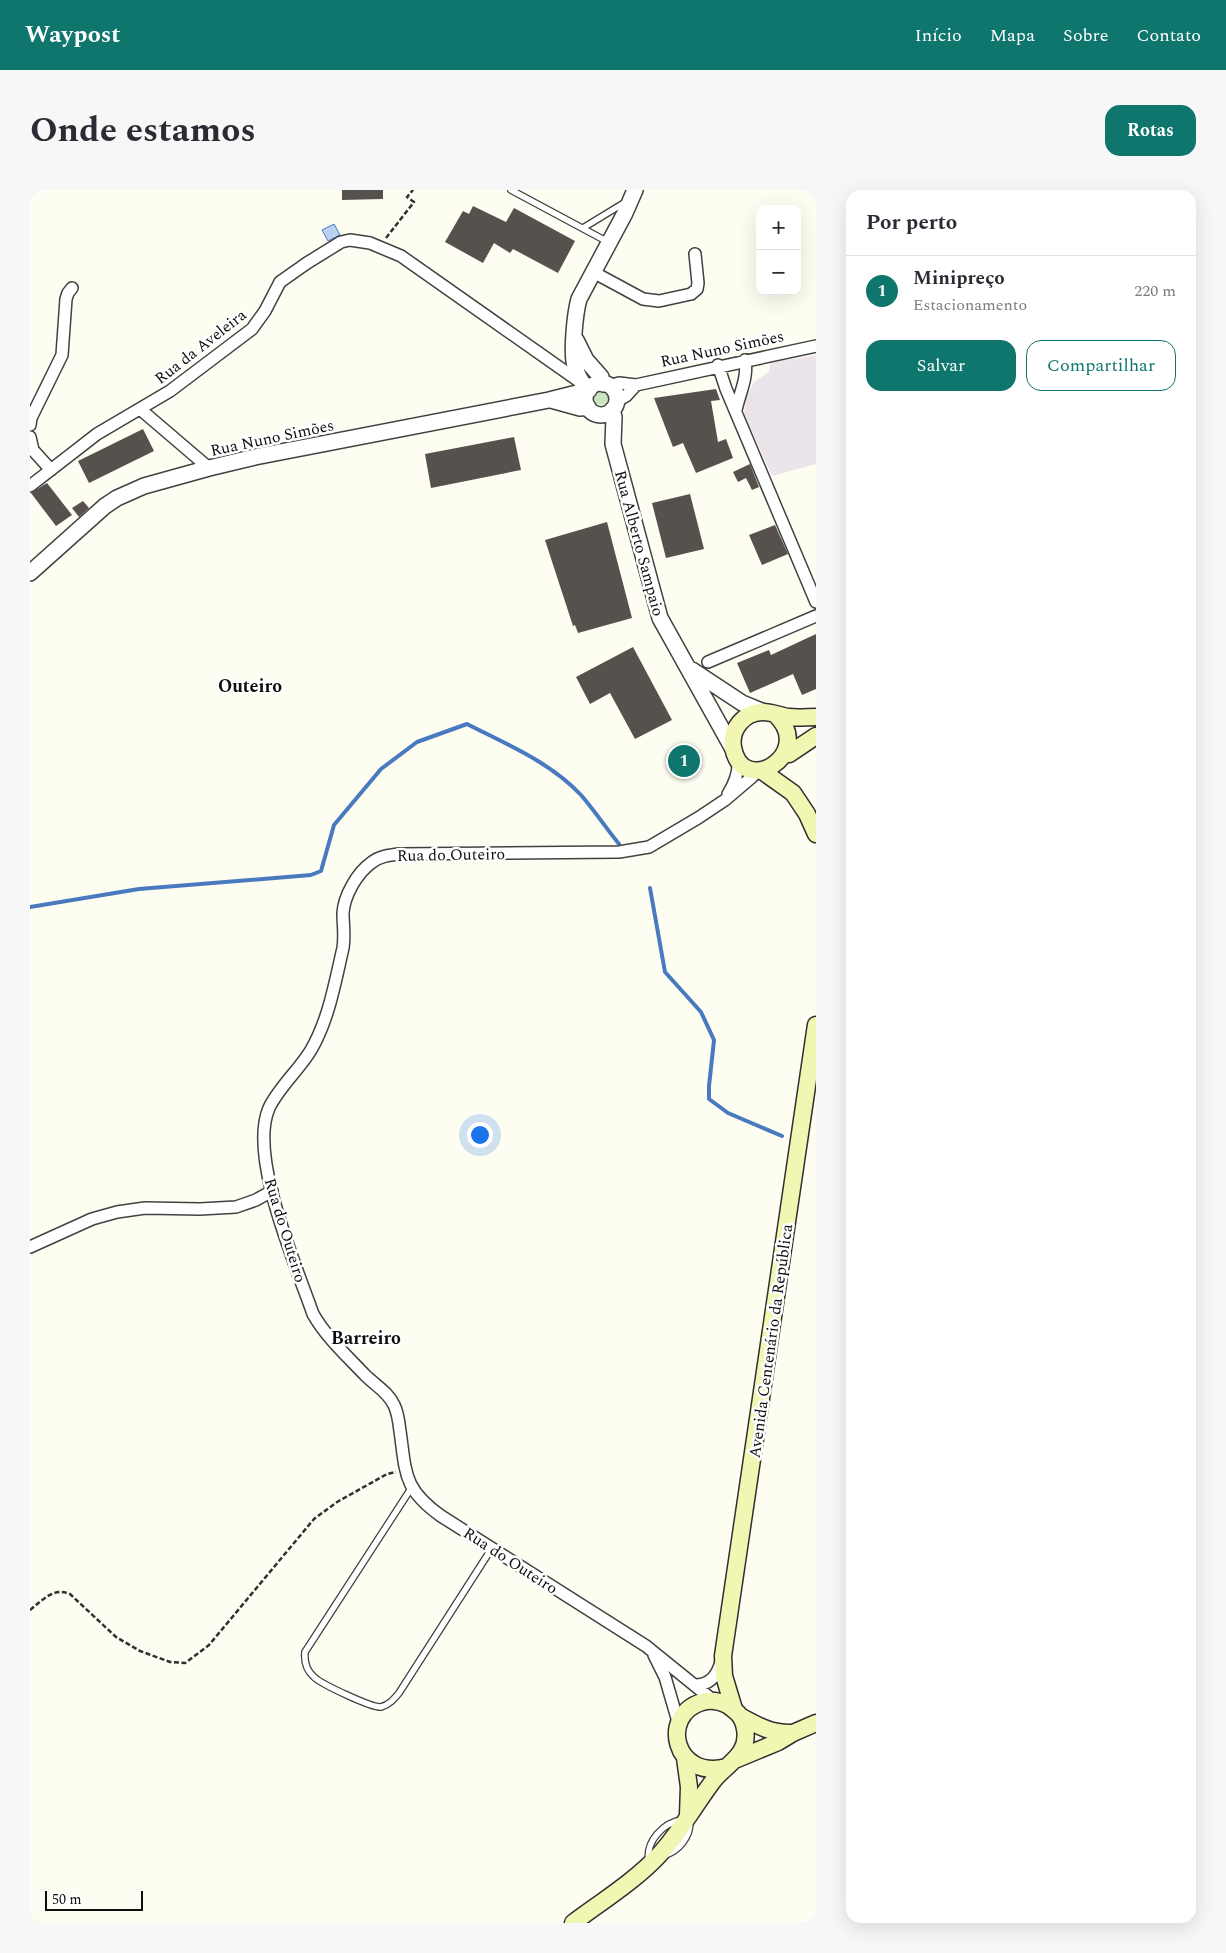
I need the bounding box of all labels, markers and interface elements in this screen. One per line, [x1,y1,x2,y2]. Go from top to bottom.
text: Waypost [25,17,121,53]
text: Início [915,22,962,49]
text: Mapa [990,22,1035,49]
text: Sobre [1063,22,1108,49]
text: Contato [1136,22,1201,49]
text: Onde estamos [30,104,256,157]
button: Rotas [1105,105,1196,156]
map controls [756,205,801,295]
button: + [756,205,801,250]
text: Por perto [866,207,957,239]
button: − [756,250,801,295]
text: Minipreço [913,264,1005,293]
text: 1 [878,279,886,303]
text: 220 m [1134,279,1176,303]
text: Estacionamento [913,293,1027,317]
street label: Rua da Aveleira [150,303,252,390]
street label: Rua Nuno Simões [658,324,786,374]
button: Salvar [866,340,1016,391]
button: Compartilhar [1026,340,1176,391]
street label: Rua Nuno Simões [208,413,336,463]
street label: Rua Alberto Sampaio [608,468,670,619]
district label: Outeiro [218,673,282,700]
pin: 1 [668,742,700,780]
street label: Rua do Outeiro [397,842,505,868]
your location [467,1122,493,1148]
street label: Rua do Outeiro [258,1175,312,1286]
street label: Avenida Centenário da República [743,1222,799,1460]
district label: Barreiro [331,1325,401,1352]
street label: Rua do Outeiro [459,1521,562,1600]
scale bar [45,1888,142,1911]
text: 50 m [52,1889,82,1910]

